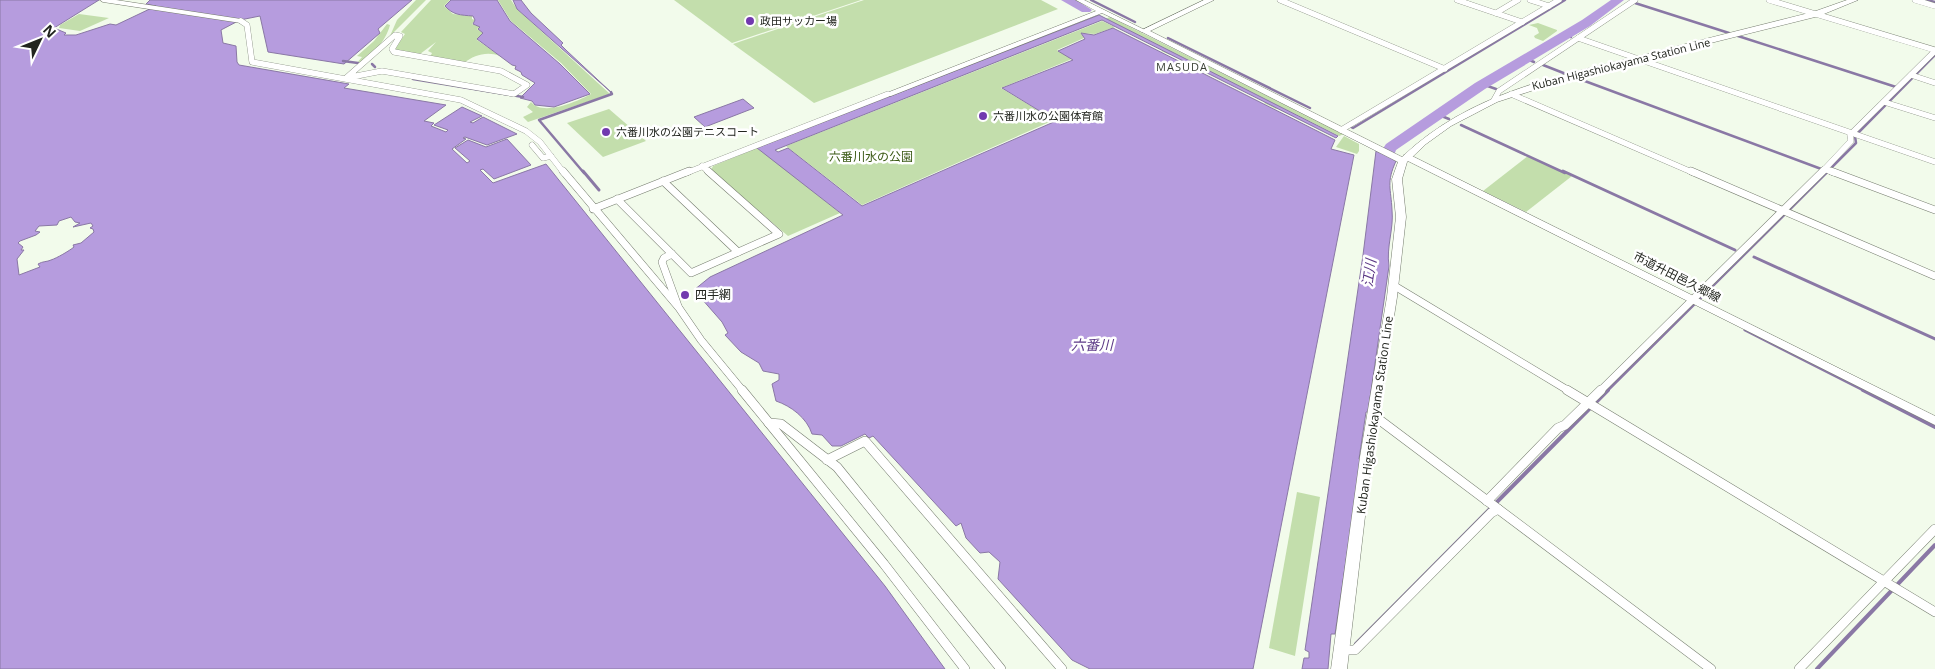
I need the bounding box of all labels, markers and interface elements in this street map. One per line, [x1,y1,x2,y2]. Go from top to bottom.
place label: 政田サッカー場 [760,13,837,28]
north arrow [15,15,65,65]
marker: 政田サッカー場 [744,15,756,27]
text: N [39,20,61,41]
street label: Kuban Higashiokayama Station Line [1530,34,1712,93]
district label: MASUDA [1156,59,1208,74]
place label: 六番川水の公園体育館 [993,108,1103,123]
marker: 六番川水の公園体育館 [977,110,989,122]
place label: 六番川水の公園テニスコート [616,124,759,139]
marker: 六番川水の公園テニスコート [600,126,612,138]
park label: 六番川水の公園 [829,148,913,165]
street label: 市道升田邑久郷線 [1631,247,1724,306]
water label: 江川 [1357,256,1380,288]
place label: 四手網 [695,286,731,303]
marker: 四手網 [679,289,691,301]
street label: Kuban Higashiokayama Station Line [1352,314,1397,515]
water label: 六番川 [1071,335,1115,354]

